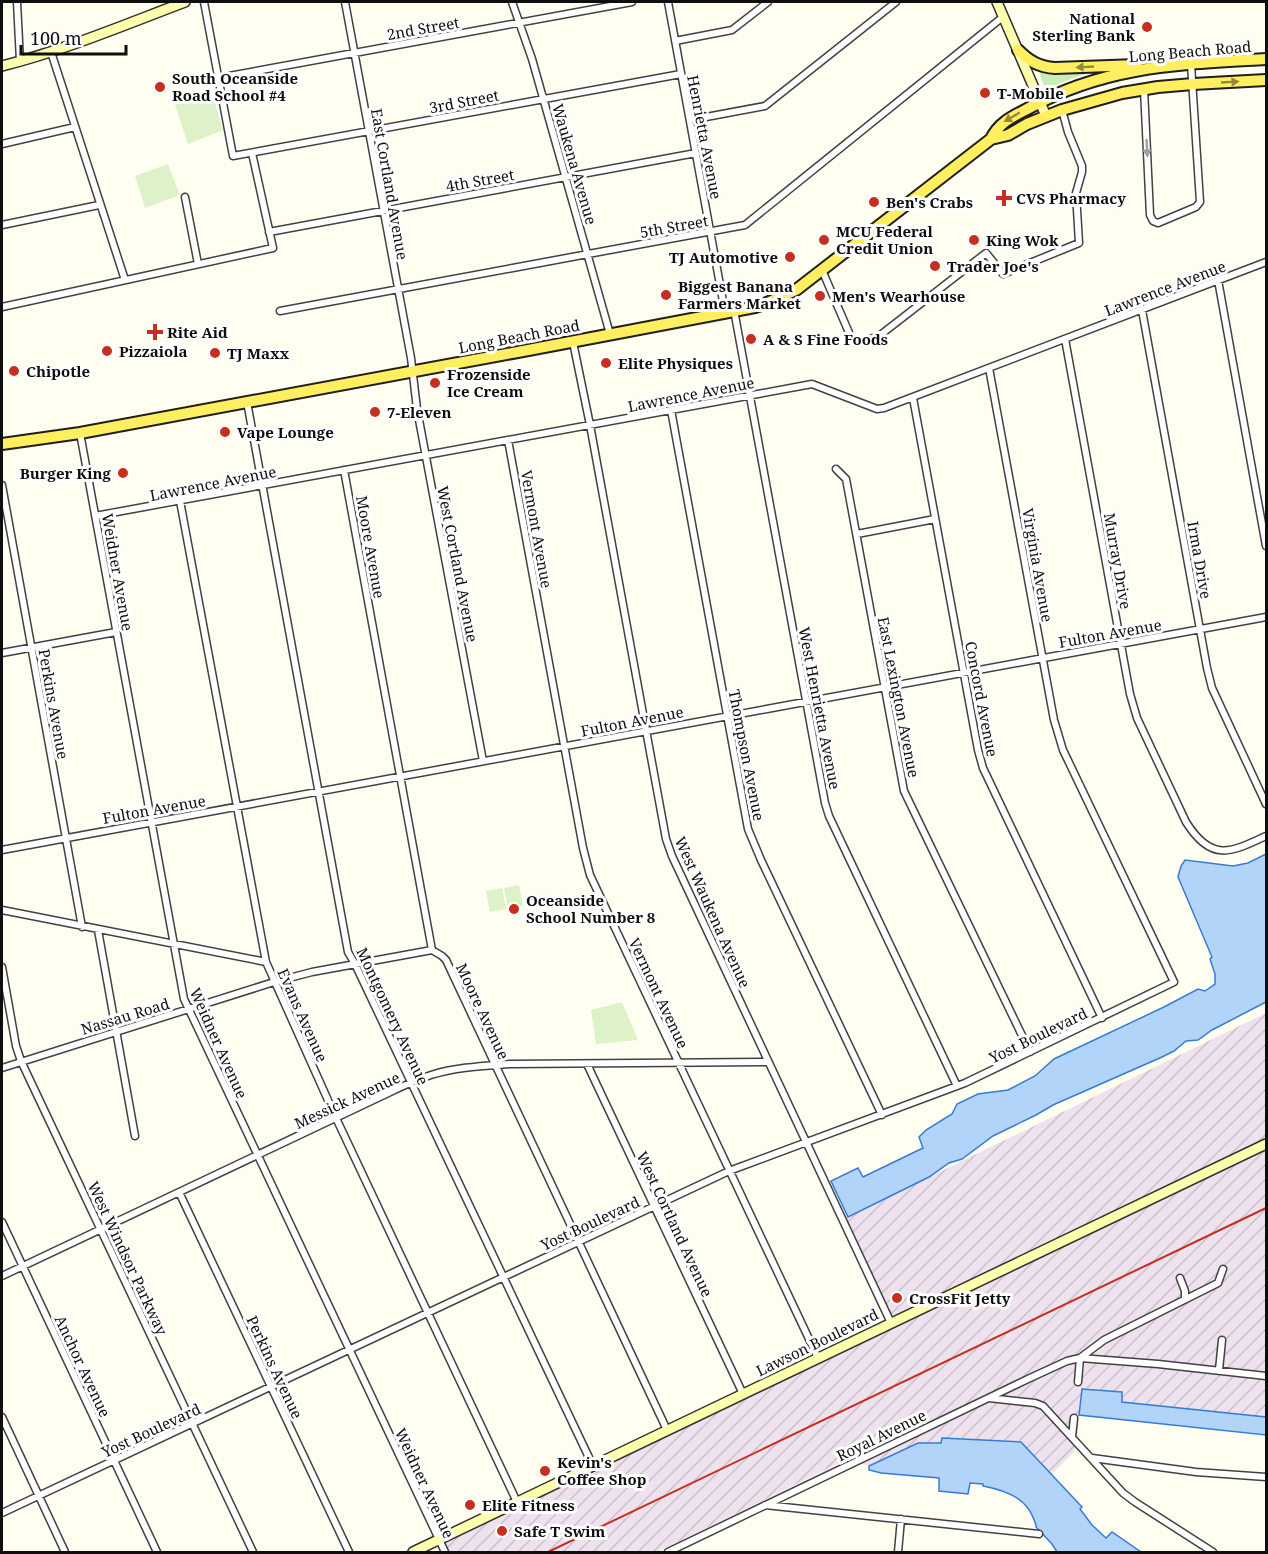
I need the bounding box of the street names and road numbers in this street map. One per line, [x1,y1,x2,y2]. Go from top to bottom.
street label: 2nd Street [385,12,461,44]
street label: Long Beach Road [1128,36,1252,66]
street label: Henrietta Avenue [683,73,727,201]
street label: 3rd Street [428,84,500,118]
street label: Waukena Avenue [548,101,602,227]
street label: East Cortland Avenue [367,107,413,261]
street label: 4th Street [444,164,516,196]
street label: 5th Street [638,210,710,242]
street label: Lawrence Avenue [1101,256,1229,320]
street label: Long Beach Road [457,314,581,358]
street label: Lawrence Avenue [626,372,756,416]
street label: Lawrence Avenue [148,461,278,505]
street label: Vermont Avenue [517,468,557,590]
street label: West Cortland Avenue [433,484,483,644]
street label: Moore Avenue [352,494,390,600]
street label: Virginia Avenue [1018,506,1058,624]
street label: Murray Drive [1100,511,1136,611]
street label: Weidner Avenue [98,512,138,632]
street label: Irma Drive [1183,520,1217,600]
street label: Fulton Avenue [1057,614,1163,652]
street label: East Lexington Avenue [874,615,924,779]
street label: West Henrietta Avenue [794,625,846,791]
street label: Concord Avenue [961,639,1003,759]
street label: Perkins Avenue [34,647,74,761]
street label: Thompson Avenue [724,688,770,822]
street label: Fulton Avenue [579,701,685,741]
street label: Fulton Avenue [101,790,207,828]
street label: West Waukena Avenue [671,833,755,991]
street label: Vermont Avenue [625,935,693,1051]
street label: Montgomery Avenue [352,944,434,1088]
street label: Moore Avenue [452,960,514,1062]
street label: Evans Avenue [273,965,333,1065]
street label: Weidner Avenue [186,985,252,1101]
street label: Nassau Road [78,993,172,1039]
street label: Yost Boulevard [985,1003,1090,1068]
street label: Messick Avenue [291,1067,403,1133]
street label: West Cortland Avenue [632,1148,718,1300]
street label: West Windsor Parkway [84,1178,173,1339]
street label: Yost Boulevard [536,1191,643,1255]
street label: Lawson Boulevard [752,1304,882,1380]
street label: Anchor Avenue [51,1312,115,1420]
street label: Perkins Avenue [242,1312,308,1422]
street label: Yost Boulevard [97,1398,204,1462]
street label: Royal Avenue [833,1405,929,1465]
street label: Weidner Avenue [391,1425,459,1541]

